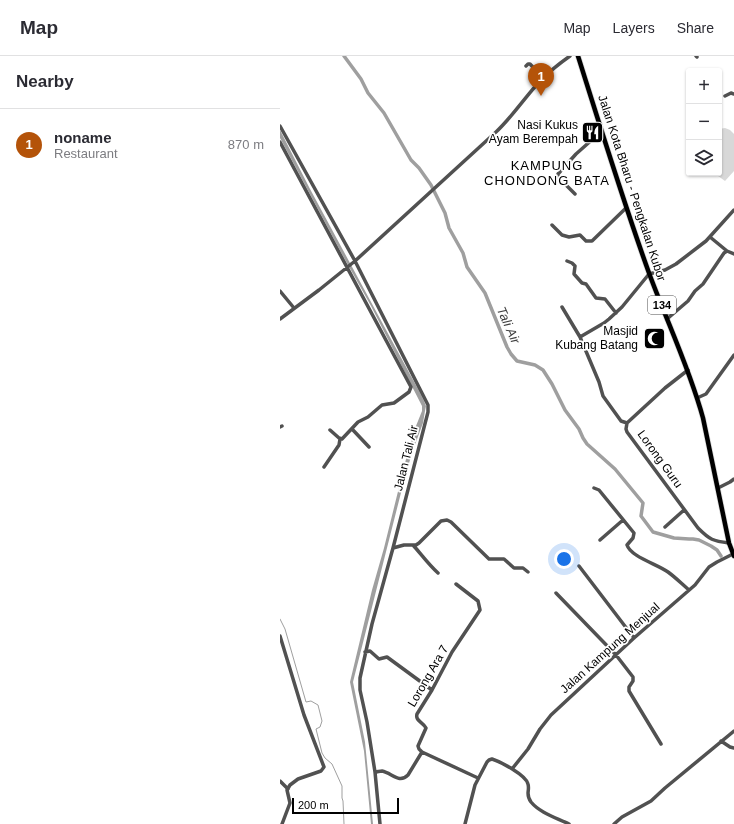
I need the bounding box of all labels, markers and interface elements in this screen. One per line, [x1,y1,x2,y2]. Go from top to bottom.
text: Map [20,17,58,38]
text: Map [563,20,591,36]
text: Layers [613,20,655,36]
text: Share [677,20,714,36]
pin: 1 [528,63,554,96]
map controls [686,68,722,176]
button: + [686,68,722,104]
text: Nearby [16,72,74,91]
street label: Jalan Kota Bharu - Pengkalan Kubor [595,93,669,283]
button: − [686,104,722,140]
place label: Nasi Kukus Ayam Berempah [489,118,578,146]
restaurant icon: Nasi Kukus Ayam Berempah [580,119,606,145]
text: noname [54,129,112,146]
text: 1 [25,137,33,152]
text: 870 m [228,137,264,152]
button: layers [686,140,722,176]
text: Restaurant [54,146,118,161]
district label: KAMPUNG CHONDONG BATA [484,158,610,188]
road number: 134 [648,296,676,314]
water label: Tali Air [494,304,524,347]
place label: Masjid Kubang Batang [555,324,638,352]
mosque icon: Masjid Kubang Batang [641,325,667,351]
street label: Jalan Tali Air [391,424,421,492]
street label: Lorong Guru [635,428,685,490]
your location [554,549,574,569]
street label: Jalan Kampung Menjual [557,600,663,696]
street label: Lorong Ara 7 [405,642,451,709]
scale bar [292,796,399,815]
text: 200 m [298,799,329,811]

